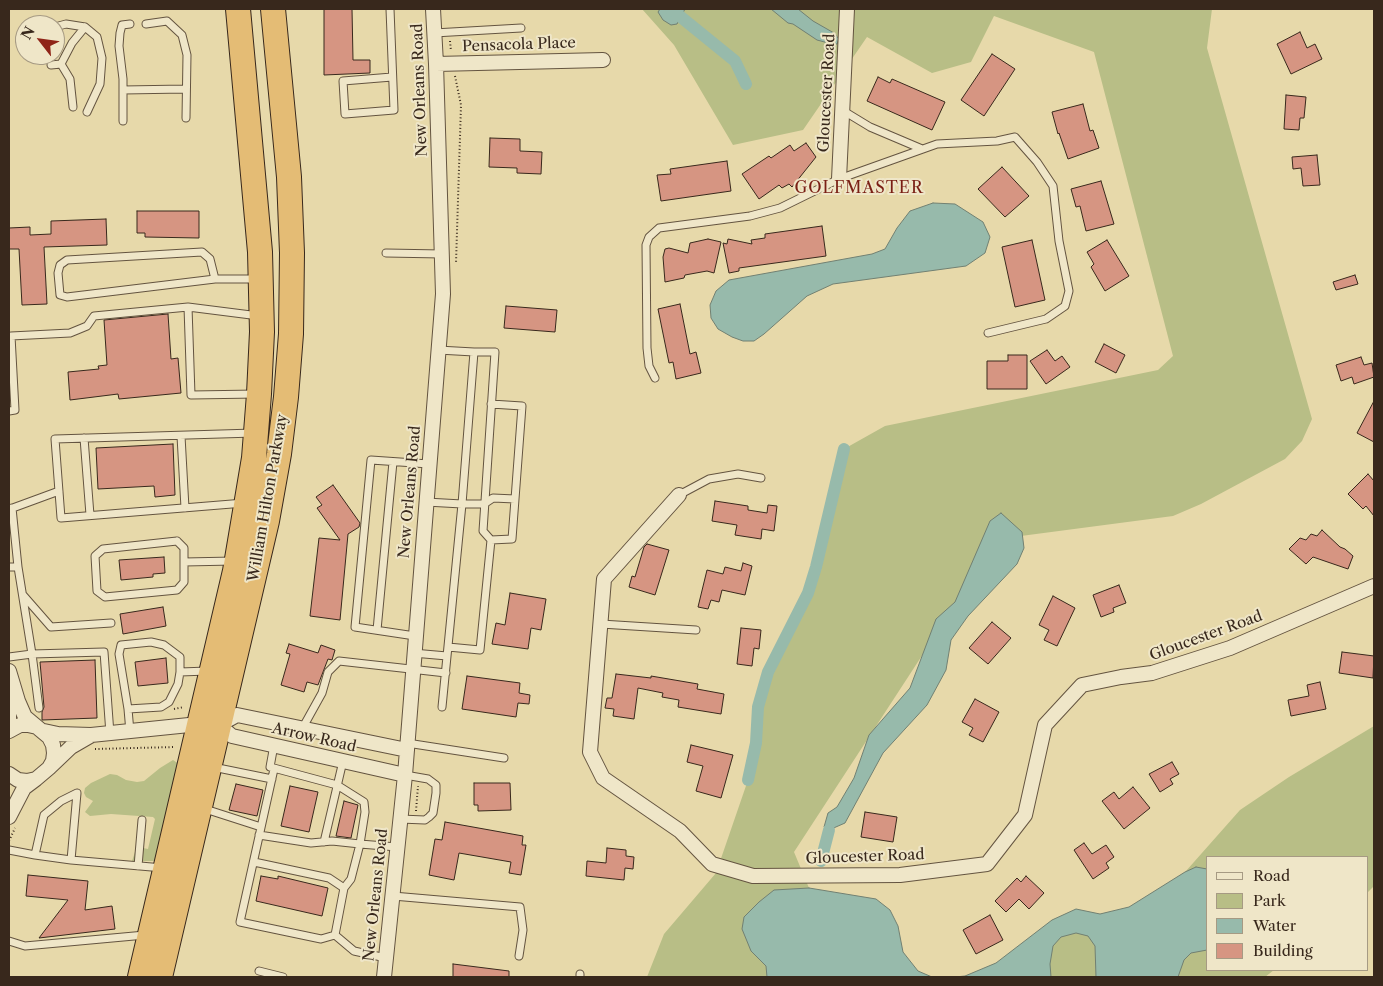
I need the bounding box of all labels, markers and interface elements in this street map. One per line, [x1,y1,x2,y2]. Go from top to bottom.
north arrow [15,15,65,65]
text: N [17,23,39,43]
street label: New Orleans Road [409,23,431,157]
street label: Gloucester Road [815,33,839,153]
street label: Pensacola Place [462,34,576,56]
district label: GOLFMASTER [793,178,925,198]
street label: William Hilton Parkway [244,413,292,583]
street label: New Orleans Road [395,425,425,559]
street label: Gloucester Road [1147,607,1265,665]
street label: Arrow Road [270,720,358,756]
street label: New Orleans Road [360,828,392,962]
street label: Gloucester Road [805,846,925,868]
legend [1206,856,1368,971]
text: Road [1253,866,1290,885]
text: Park [1253,891,1286,910]
text: Water [1253,916,1296,935]
text: Building [1253,941,1313,960]

